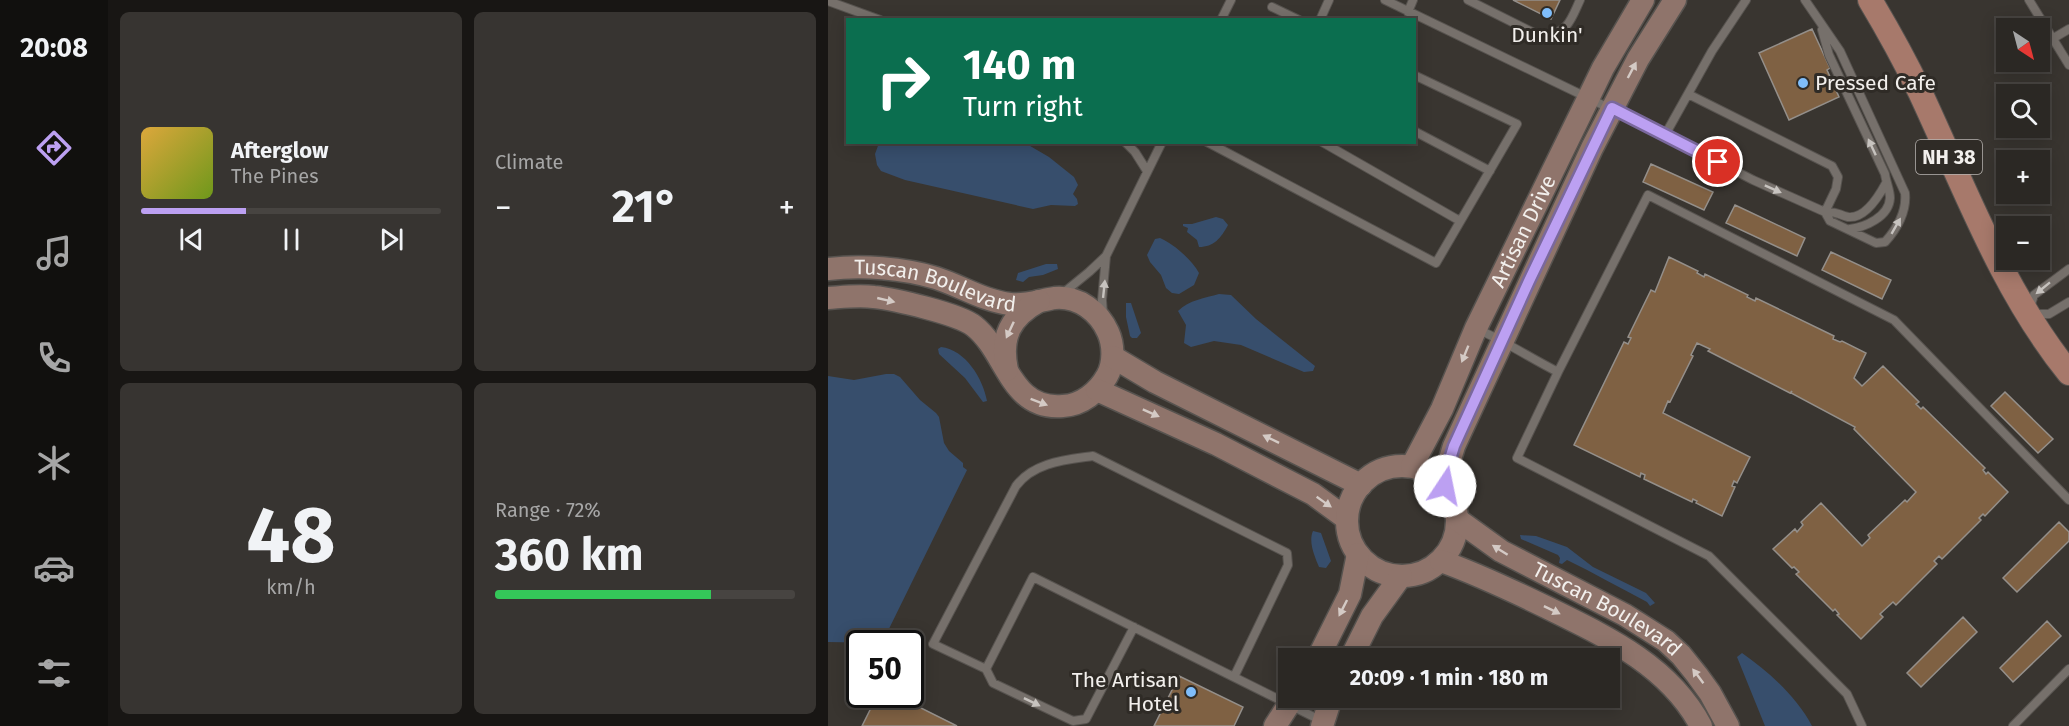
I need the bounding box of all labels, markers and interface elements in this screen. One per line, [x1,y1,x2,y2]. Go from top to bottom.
marker: Dunkin' [1540,6,1554,20]
north arrow [1996,18,2050,72]
map controls [1996,18,2050,270]
place label: Dunkin' [1511,22,1583,48]
text: 20:08 [20,32,88,64]
text: 140 m [963,40,1076,90]
icon: right [864,42,942,120]
one-way arrow [1628,61,1637,78]
place label: Pressed Cafe [1815,70,1936,96]
marker: Pressed Cafe [1796,76,1810,90]
button: search [1996,84,2050,138]
text: Turn right [963,91,1083,123]
icon: directions [33,127,75,169]
pin [1692,136,1743,187]
text: Afterglow [231,137,328,164]
one-way arrow [1867,138,1876,155]
road number: NH 38 [1916,140,1982,174]
icon: arrive [1701,145,1734,178]
text: Climate [495,150,563,174]
button: + [1996,150,2050,204]
text: The Pines [231,164,318,188]
street label: Artisan Drive [1485,171,1562,292]
text: 21° [612,180,678,234]
one-way arrow [1765,184,1783,194]
text: − [495,188,512,228]
text: + [779,188,795,228]
button: − [1996,216,2050,270]
one-way arrow [1891,218,1902,234]
icon: previous [175,223,208,256]
icon: pause [275,223,308,256]
icon: next [375,223,408,256]
icon: music [33,232,75,274]
street label: Tuscan Boulevard [854,254,1018,318]
one-way arrow [1099,279,1108,298]
one-way arrow [2035,281,2051,294]
one-way arrow [877,295,895,305]
one-way arrow [1005,321,1015,339]
icon: phone [33,337,75,379]
one-way arrow [1460,346,1470,364]
one-way arrow [1030,397,1048,407]
one-way arrow [1142,408,1160,418]
one-way arrow [1262,435,1279,444]
icon: climate [33,442,75,484]
position arrow [1413,454,1477,518]
text: 48 [246,489,336,583]
one-way arrow [1317,495,1332,507]
text: Range · 72% [495,498,601,522]
text: 360 km [495,528,644,582]
one-way arrow [1492,544,1508,555]
icon: car [33,547,75,589]
street label: Tuscan Boulevard [1528,557,1687,662]
text: km/h [266,575,316,599]
one-way arrow [1338,600,1348,617]
one-way arrow [1543,605,1560,615]
speed limit sign: 50 [846,630,924,708]
icon: filters [33,652,75,694]
text: 20:09 · 1 min · 180 m [1350,664,1548,691]
place label: The Artisan Hotel [1072,667,1179,717]
one-way arrow [1692,669,1704,684]
marker: The Artisan Hotel [1184,685,1198,699]
one-way arrow [1023,697,1040,706]

